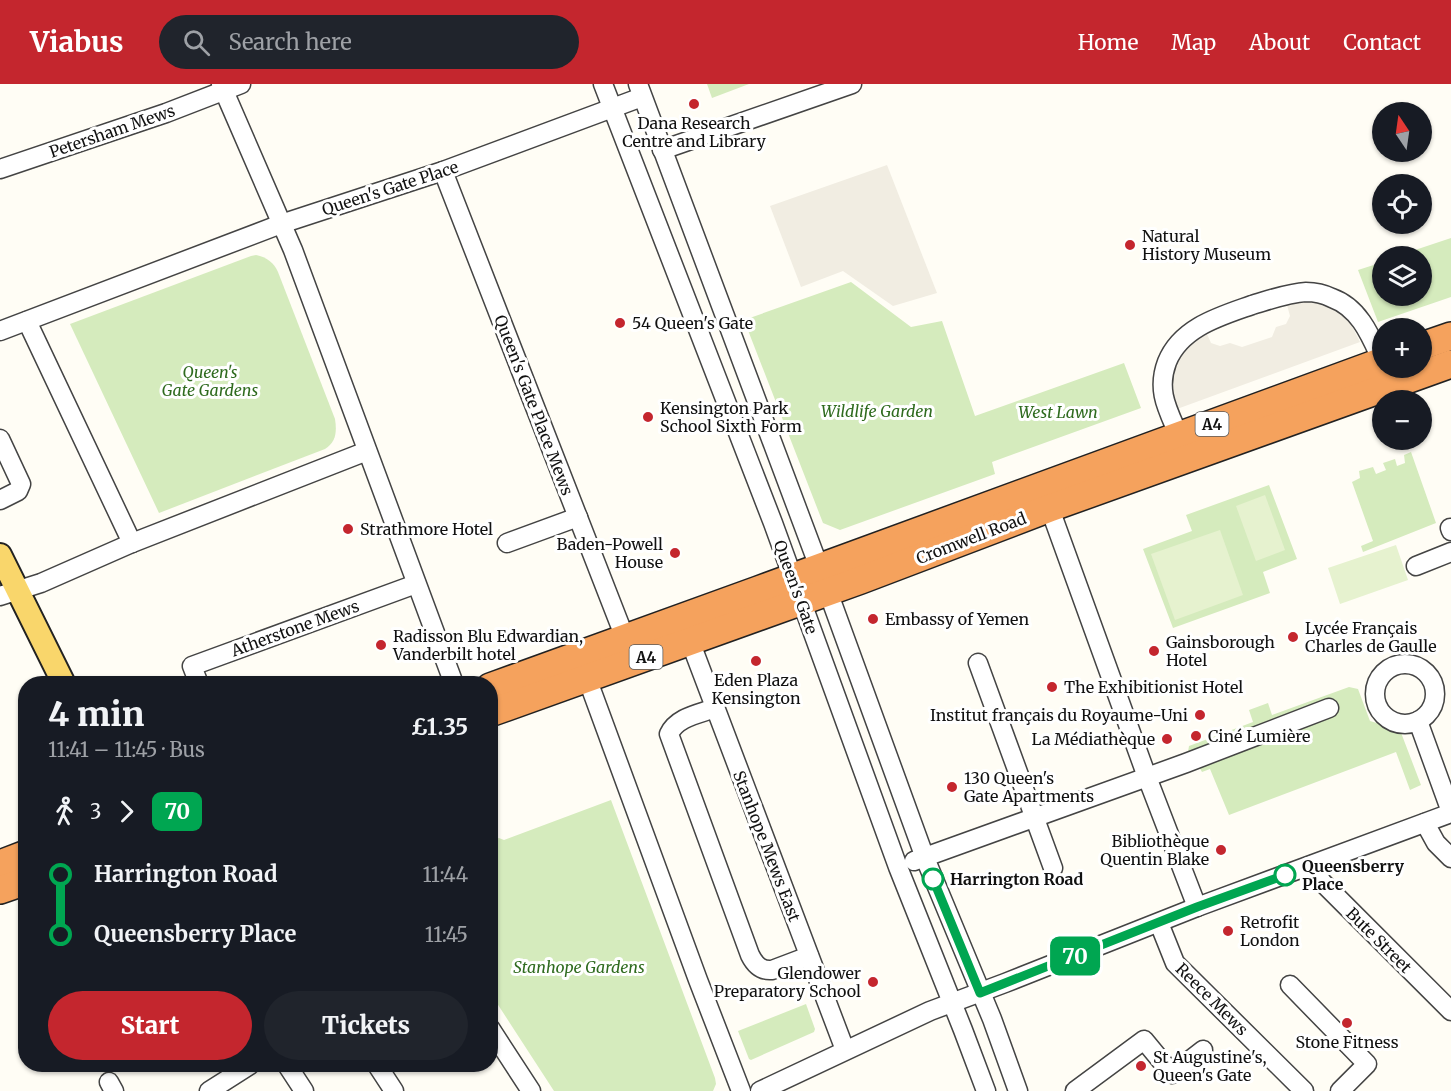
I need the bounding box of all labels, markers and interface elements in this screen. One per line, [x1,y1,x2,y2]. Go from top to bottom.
search box [159,15,579,69]
text: Viabus [30,24,123,60]
icon: search [180,26,213,59]
text: Search here [228,28,352,56]
text: Home [1078,29,1138,56]
text: Map [1171,29,1216,56]
text: About [1249,29,1310,56]
text: Contact [1343,29,1421,56]
marker: Dana Research Centre and Library [687,97,701,111]
street label: Petersham Mews [46,100,178,162]
north arrow [1372,102,1432,162]
map controls [1372,102,1432,450]
place label: Dana Research Centre and Library [622,113,766,151]
street label: Queen's Gate Place [319,157,461,219]
button: locate [1372,174,1432,234]
place label: Natural History Museum [1142,226,1271,264]
marker: Natural History Museum [1123,238,1137,252]
button: layers [1372,246,1432,306]
street label: Queen's Gate Place Mews [490,312,578,498]
place label: 54 Queen's Gate [632,313,753,333]
marker: 54 Queen's Gate [613,316,627,330]
button: + [1372,318,1432,378]
park label: Queen's Gate Gardens [162,362,259,400]
button: − [1372,390,1432,450]
place label: Kensington Park School Sixth Form [660,398,802,436]
park label: Wildlife Garden [821,401,933,421]
park label: West Lawn [1018,402,1098,422]
marker: Kensington Park School Sixth Form [641,410,655,424]
road number: A4 [1196,412,1228,436]
street label: Cromwell Road [913,508,1029,568]
place label: Strathmore Hotel [360,519,493,539]
marker: Strathmore Hotel [341,522,355,536]
place label: Baden-Powell House [557,534,663,572]
street label: Queen's Gate [770,537,822,637]
marker: Baden-Powell House [668,546,682,560]
street label: Atherstone Mews [227,596,362,661]
place label: Embassy of Yemen [885,609,1029,629]
marker: Embassy of Yemen [866,612,880,626]
place label: Lycée Français Charles de Gaulle [1305,618,1437,656]
place label: Radisson Blu Edwardian, Vanderbilt hotel [392,626,583,664]
marker: Lycée Français Charles de Gaulle [1286,630,1300,644]
place label: Gainsborough Hotel [1166,632,1275,670]
marker: Radisson Blu Edwardian, Vanderbilt hotel [374,638,388,652]
marker: Gainsborough Hotel [1147,644,1161,658]
road number: A4 [630,645,662,669]
marker: Eden Plaza Kensington [749,654,763,668]
place label: Eden Plaza Kensington [711,670,801,708]
place label: The Exhibitionist Hotel [1064,677,1243,697]
marker: The Exhibitionist Hotel [1045,680,1059,694]
text: 4 min [48,694,144,735]
place label: Institut français du Royaume-Uni [930,705,1188,725]
marker: Institut français du Royaume-Uni [1193,708,1207,722]
text: £1.35 [411,713,468,741]
place label: Ciné Lumière [1208,726,1310,746]
place label: La Médiathèque [1032,729,1155,749]
marker: Ciné Lumière [1189,729,1203,743]
marker: La Médiathèque [1160,732,1174,746]
text: 11:41 – 11:45 · Bus [48,737,205,762]
street label: Stanhope Mews East [729,768,805,925]
place label: 130 Queen's Gate Apartments [964,768,1094,806]
marker: 130 Queen's Gate Apartments [945,780,959,794]
icon: walk [48,795,81,828]
icon: forward [110,795,143,828]
text: 70 [164,798,190,825]
text: 3 [90,799,101,824]
place label: Bibliothèque Quentin Blake [1100,831,1209,869]
marker: Bibliothèque Quentin Blake [1214,843,1228,857]
place label: Queensberry Place [1302,856,1405,894]
text: Harrington Road [94,860,277,888]
text: 11:44 [422,862,468,887]
marker: Queensberry Place [1274,864,1296,886]
marker: Harrington Road [922,868,944,890]
place label: Harrington Road [950,869,1084,889]
street label: Bute Street [1342,903,1416,977]
place label: Retrofit London [1240,912,1300,950]
text: Queensberry Place [94,920,296,948]
text: 11:45 [425,922,468,947]
marker: Retrofit London [1221,924,1235,938]
line badge: 70 [1048,936,1102,976]
text: 70 [1062,943,1088,970]
park label: Stanhope Gardens [513,957,645,977]
street label: Reece Mews [1172,959,1252,1039]
place label: Glendower Preparatory School [714,963,861,1001]
marker: Glendower Preparatory School [866,975,880,989]
button: Start [48,991,252,1060]
button: Tickets [264,991,468,1060]
marker: Stone Fitness [1340,1016,1354,1030]
place label: Stone Fitness [1295,1032,1399,1052]
place label: St Augustine's, Queen's Gate [1153,1047,1267,1085]
marker: St Augustine's, Queen's Gate [1134,1059,1148,1073]

